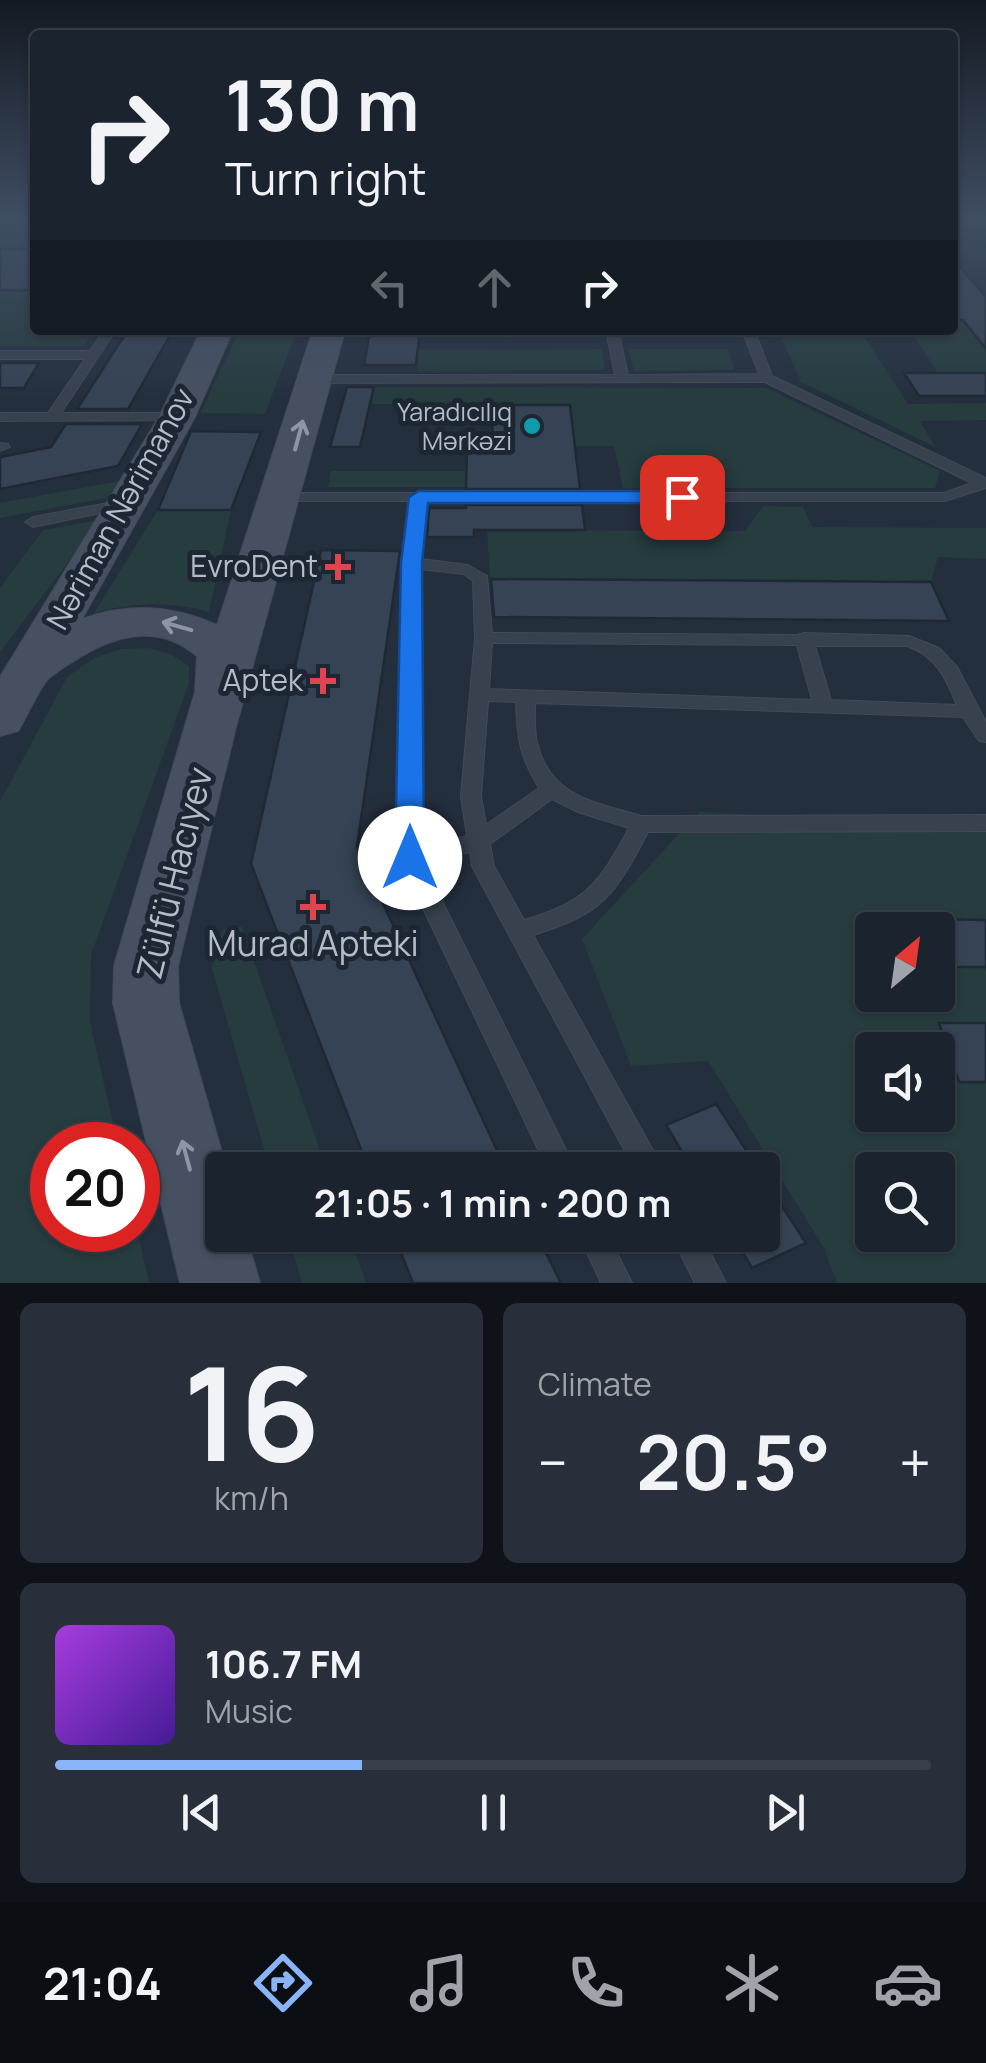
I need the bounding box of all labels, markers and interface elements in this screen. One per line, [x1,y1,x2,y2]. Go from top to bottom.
text: 130 m [225,56,419,152]
icon: right [60,70,190,200]
text: Turn right [225,147,426,209]
icon: left [362,260,417,315]
icon: ahead [467,260,522,315]
icon: right [572,260,627,315]
street label: Nəriman Nərimanov [36,380,203,636]
place label: Yaradıcılıq Mərkəzi [397,394,512,458]
marker: Yaradıcılıq Mərkəzi [521,415,543,437]
one-way arrow [291,420,309,451]
pin [640,455,725,540]
icon: arrive [655,470,710,525]
place label: EvroDent [190,545,318,586]
marker: EvroDent [327,556,349,578]
one-way arrow [161,616,193,634]
place label: Aptek [222,659,304,700]
marker: Aptek [312,670,334,692]
street label: Zülfü Hacıyev [125,762,224,984]
position arrow [358,806,462,910]
marker: Murad Apteki [302,896,324,918]
north arrow [855,912,955,1012]
map controls [855,912,955,1252]
place label: Murad Apteki [207,919,419,967]
button: sound [855,1032,955,1132]
speed limit sign: 20 [30,1122,160,1252]
one-way arrow [176,1140,194,1172]
button: search [855,1152,955,1252]
text: 21:05 · 1 min · 200 m [314,1176,671,1228]
text: 16 [183,1322,320,1500]
text: Climate [538,1362,652,1406]
text: 20.5° [636,1410,831,1513]
text: − [538,1424,568,1500]
text: + [899,1424,931,1500]
text: km/h [214,1476,289,1520]
text: 106.7 FM [205,1637,362,1689]
text: Music [205,1689,293,1733]
icon: previous [174,1785,229,1840]
icon: pause [466,1785,521,1840]
icon: next [758,1785,813,1840]
icon: directions [248,1948,318,2018]
icon: music [404,1948,474,2018]
icon: phone [561,1948,631,2018]
icon: climate [717,1948,787,2018]
icon: car [873,1948,943,2018]
text: 21:04 [43,1952,162,2014]

